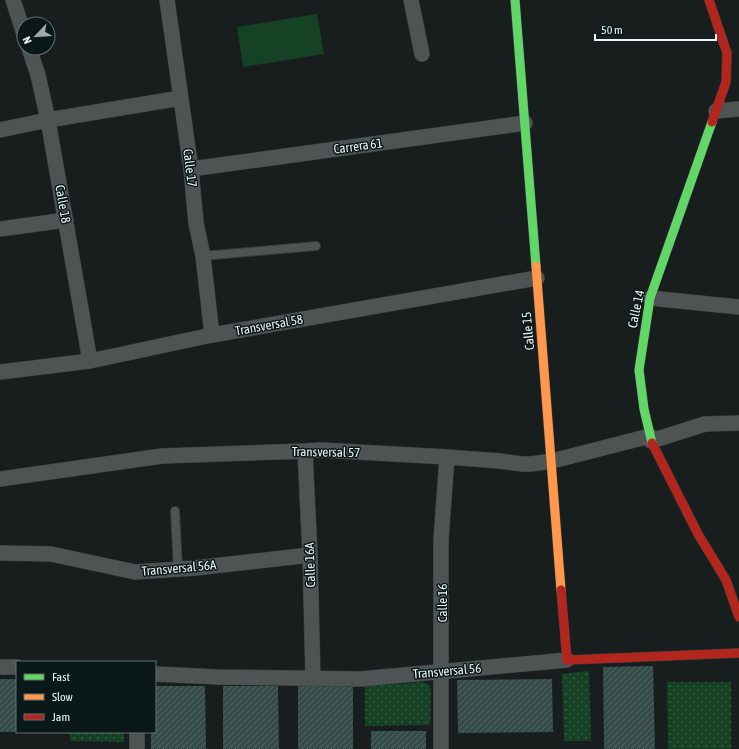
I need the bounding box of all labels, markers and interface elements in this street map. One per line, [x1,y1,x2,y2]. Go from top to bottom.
north arrow [16,16,56,56]
scale bar [595,16,716,42]
text: 50 m [601,23,623,37]
text: N [20,35,34,46]
street label: Carrera 61 [333,135,383,157]
street label: Calle 17 [180,148,200,188]
street label: Calle 18 [52,184,74,224]
street label: Calle 14 [625,289,647,329]
street label: Calle 15 [519,311,537,351]
street label: Transversal 58 [234,312,304,338]
street label: Transversal 57 [292,444,360,460]
street label: Calle 16A [302,542,318,588]
street label: Transversal 56A [141,557,218,579]
street label: Calle 16 [435,584,450,622]
legend [16,661,156,733]
street label: Transversal 56 [412,661,482,681]
text: Fast [52,670,70,684]
text: Slow [52,690,73,704]
text: Jam [52,710,70,724]

